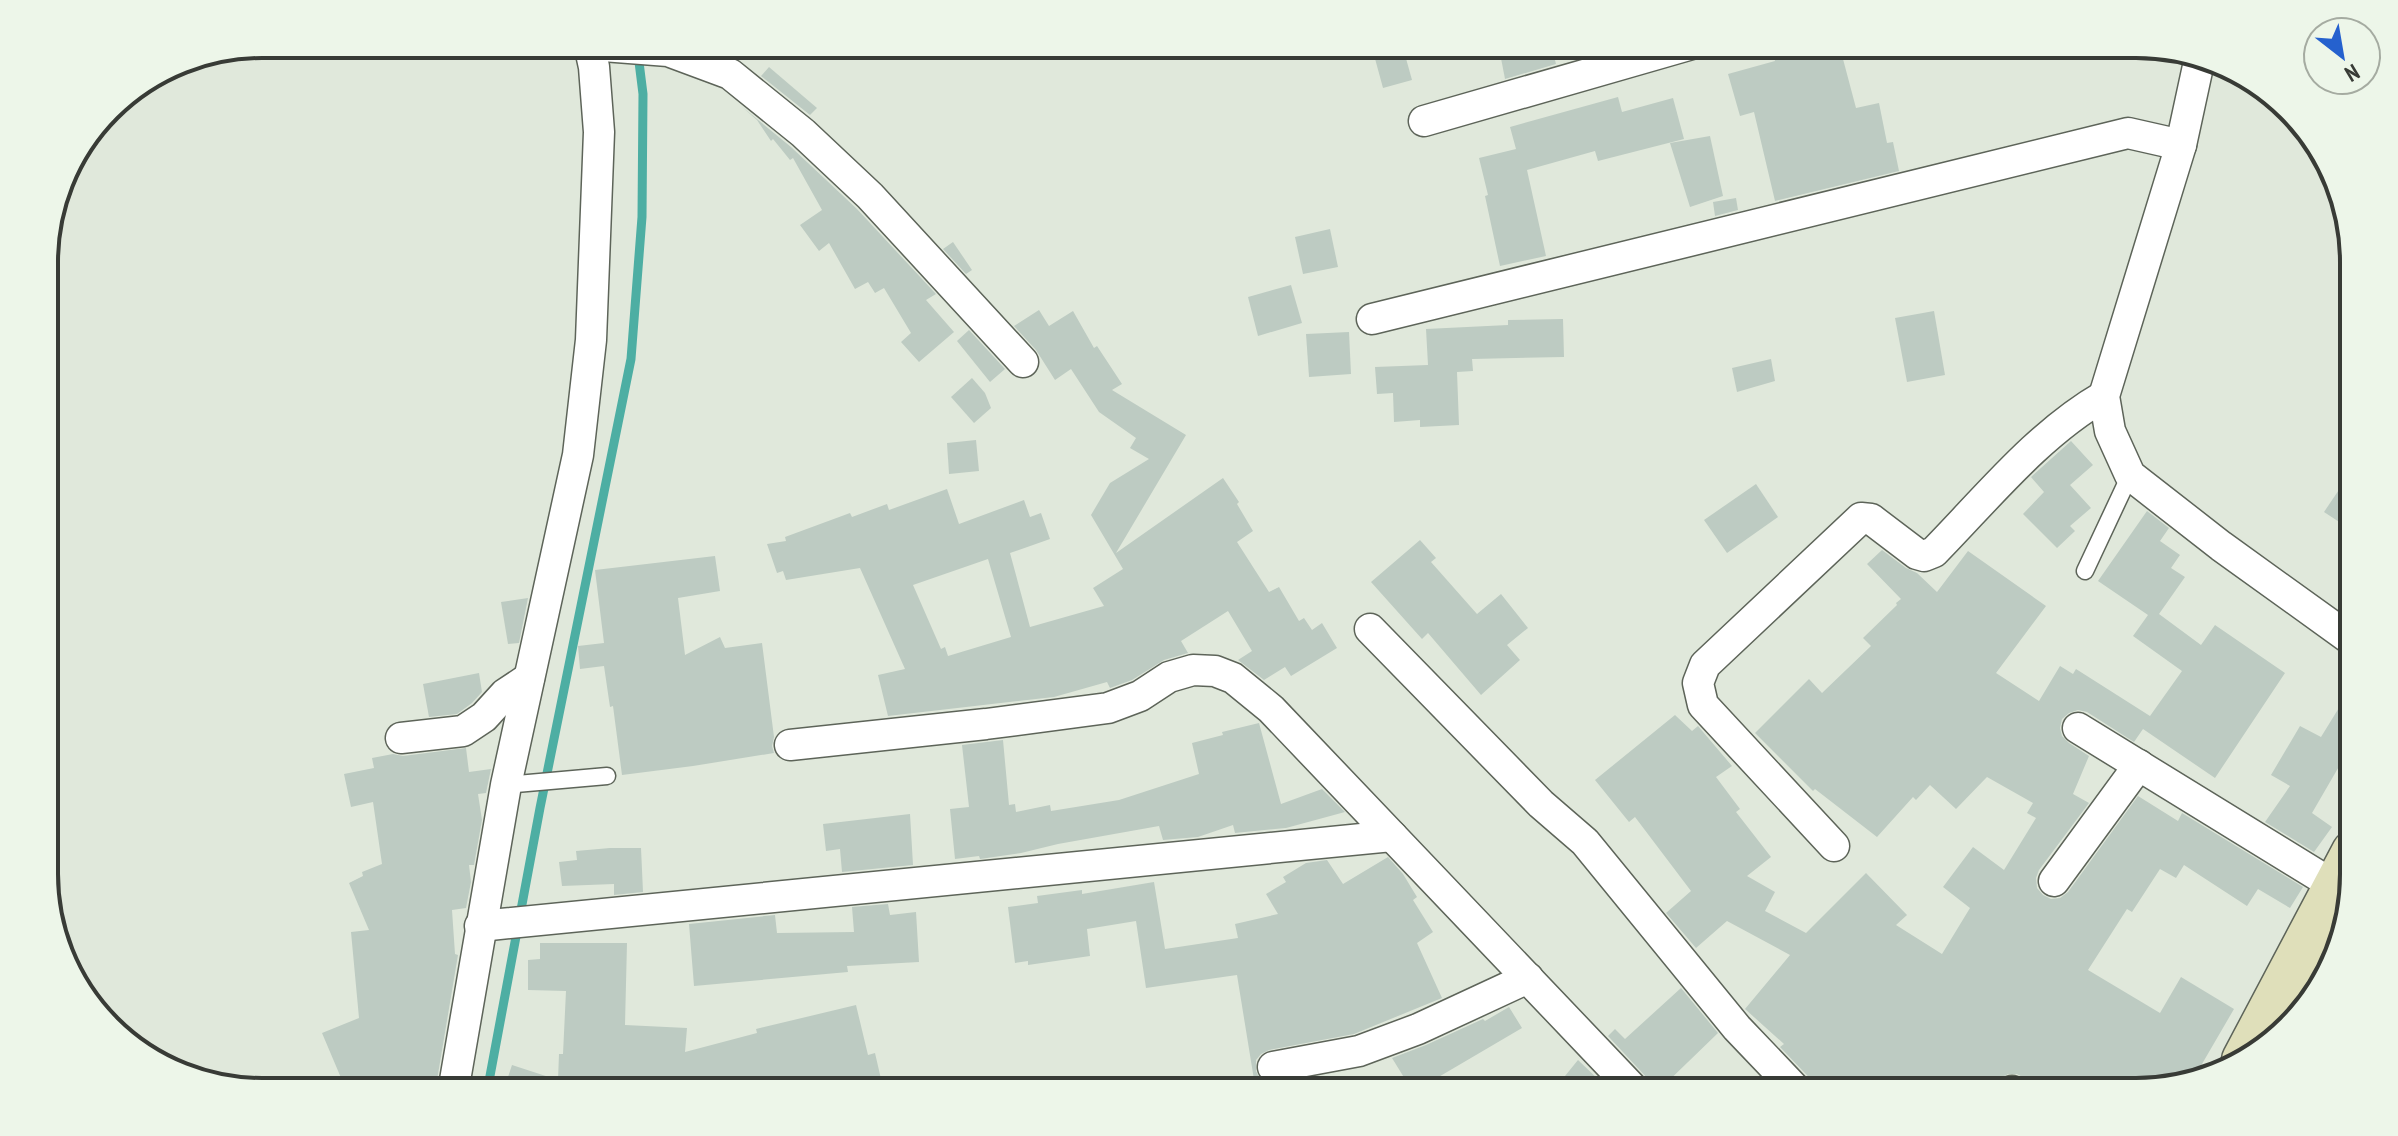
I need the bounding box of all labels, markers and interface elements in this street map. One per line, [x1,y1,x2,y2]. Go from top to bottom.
north arrow [2302,16,2382,96]
text: N [2340,58,2365,88]

